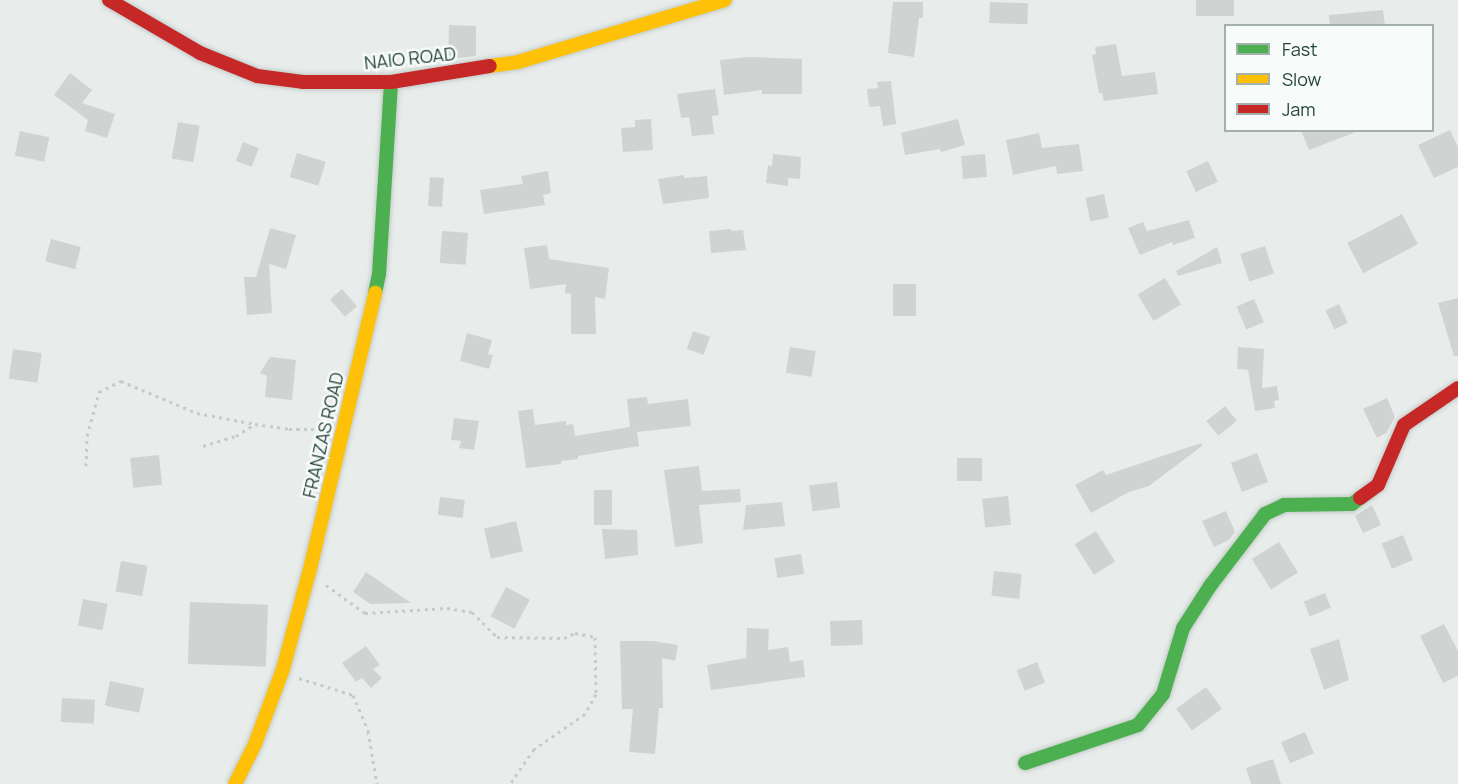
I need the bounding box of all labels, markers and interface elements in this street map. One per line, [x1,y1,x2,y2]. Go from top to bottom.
legend [1224,24,1434,132]
text: Fast [1282,37,1317,61]
street label: NAIO ROAD [363,42,457,74]
text: Slow [1282,67,1321,91]
text: Jam [1282,97,1316,121]
street label: FRANZAS ROAD [298,370,348,500]

